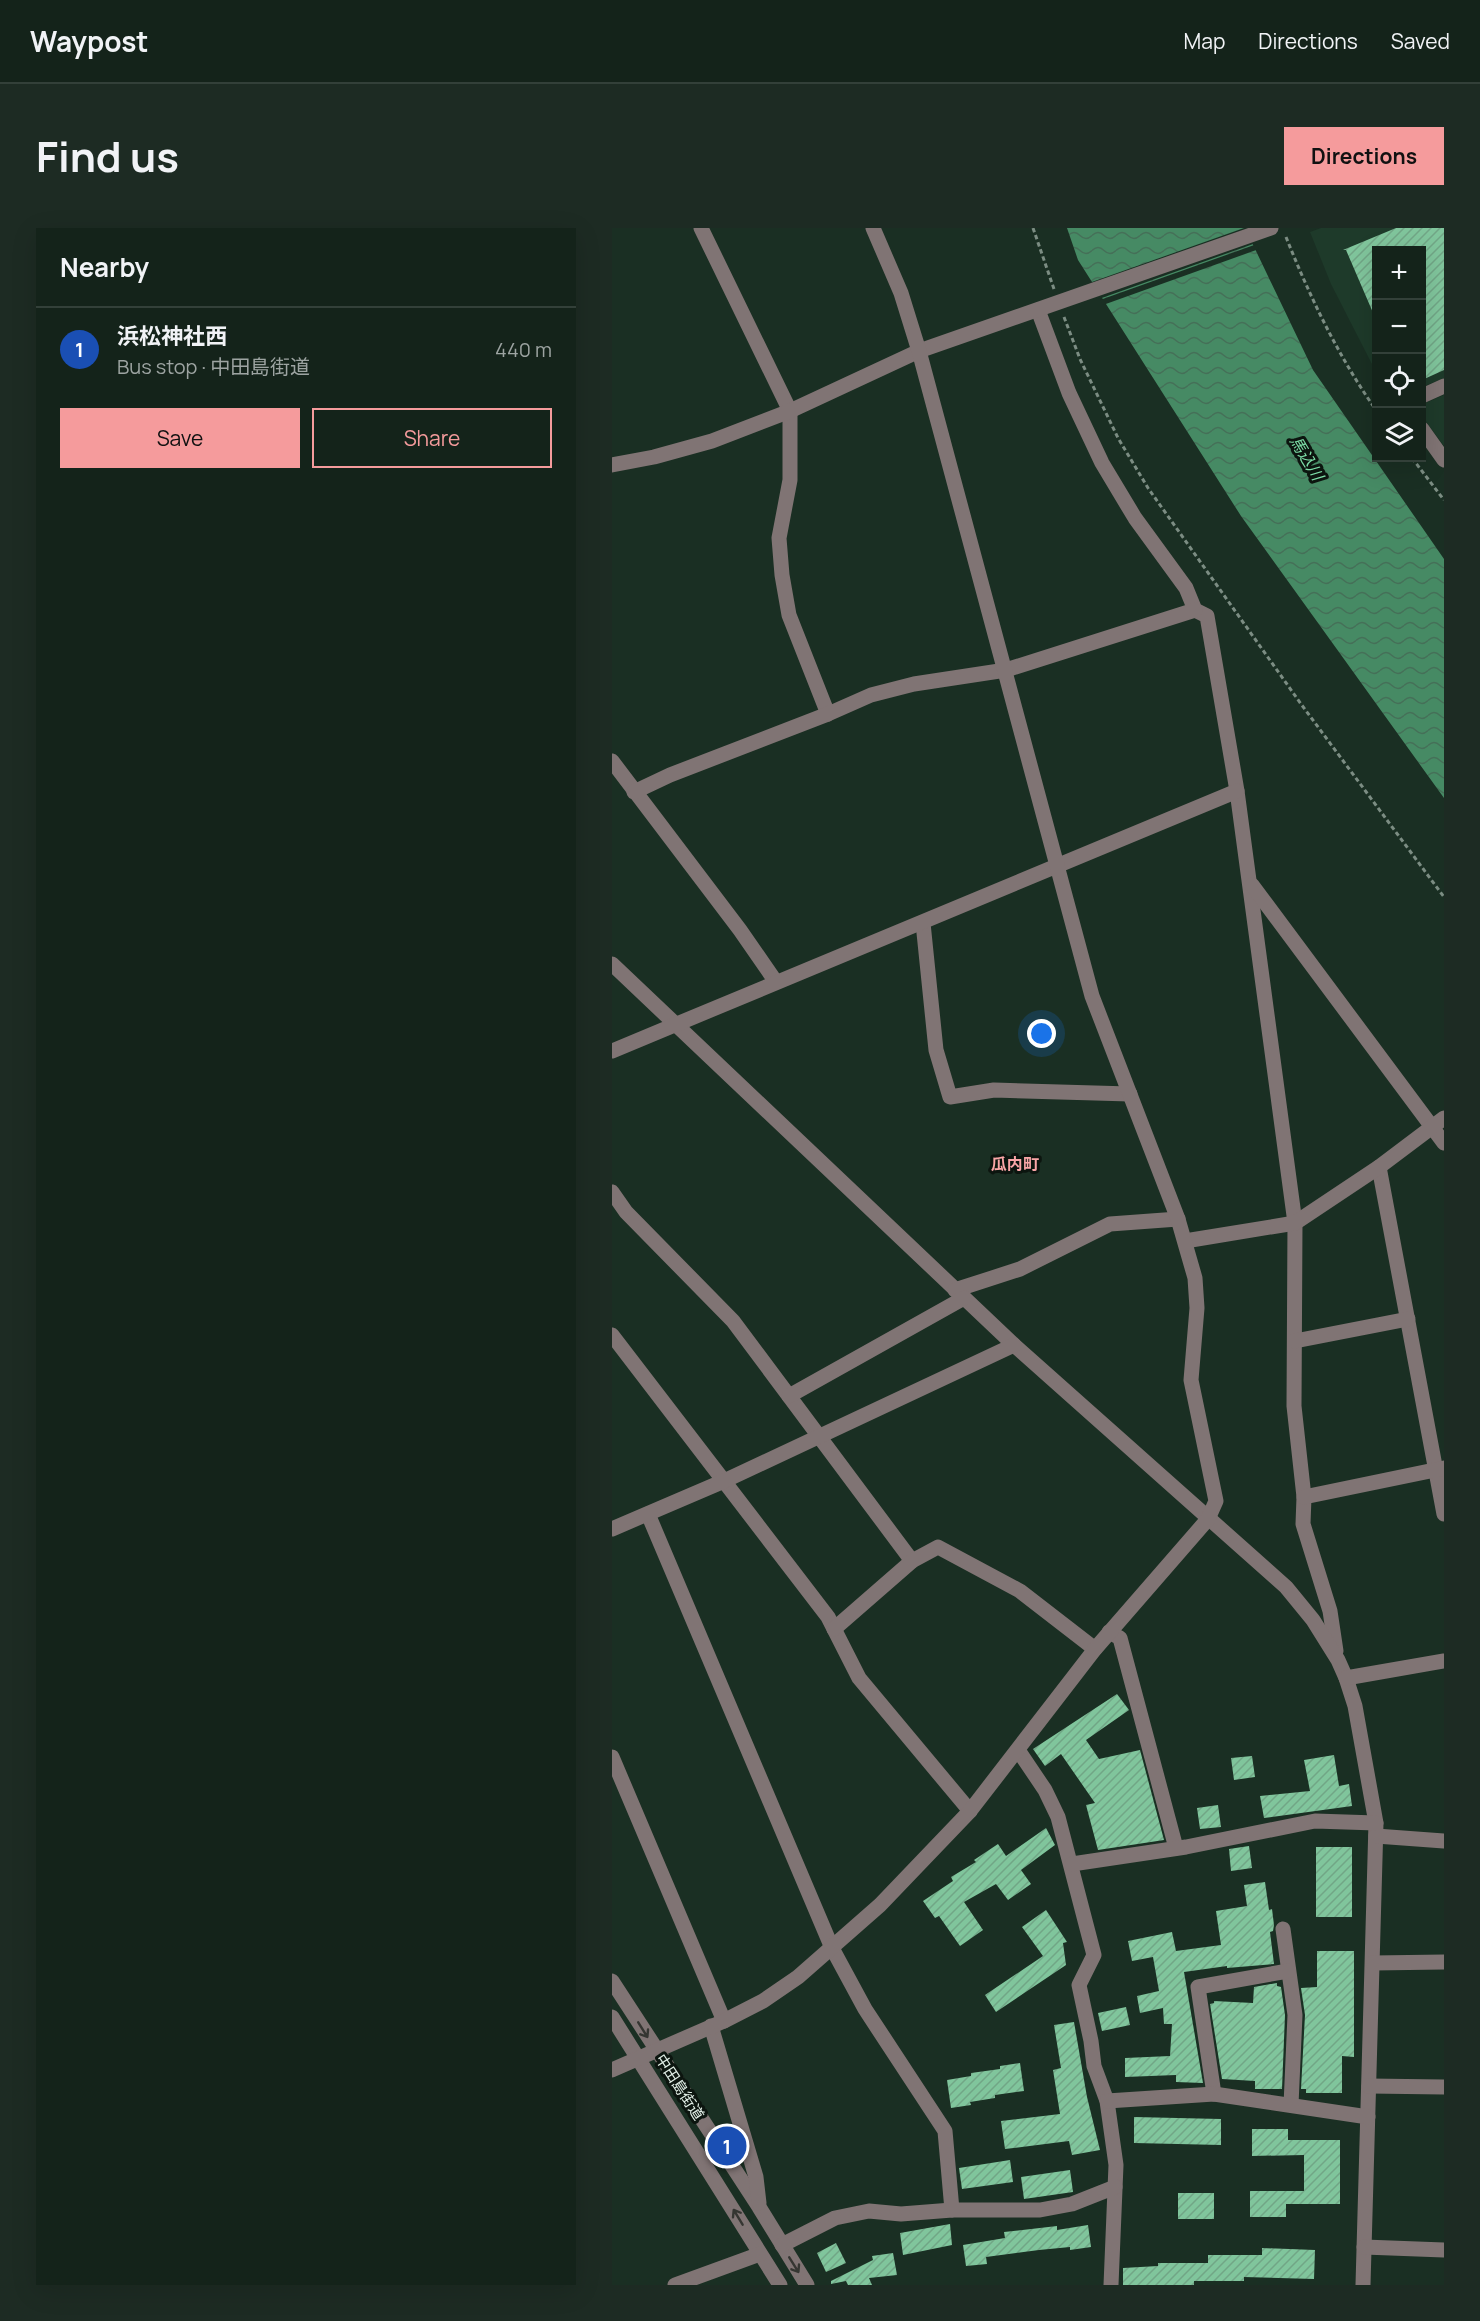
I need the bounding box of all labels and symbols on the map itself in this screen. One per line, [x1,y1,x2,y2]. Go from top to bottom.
water label: 馬込川 [1285,432,1330,486]
your location [1027,1019,1056,1048]
district label: 瓜内町 [991,1153,1039,1175]
one-way arrow [638,2021,650,2038]
street label: 中田島街道 [651,2050,709,2124]
pin: 1 [708,2124,746,2168]
one-way arrow [732,2209,744,2226]
one-way arrow [789,2256,801,2273]

